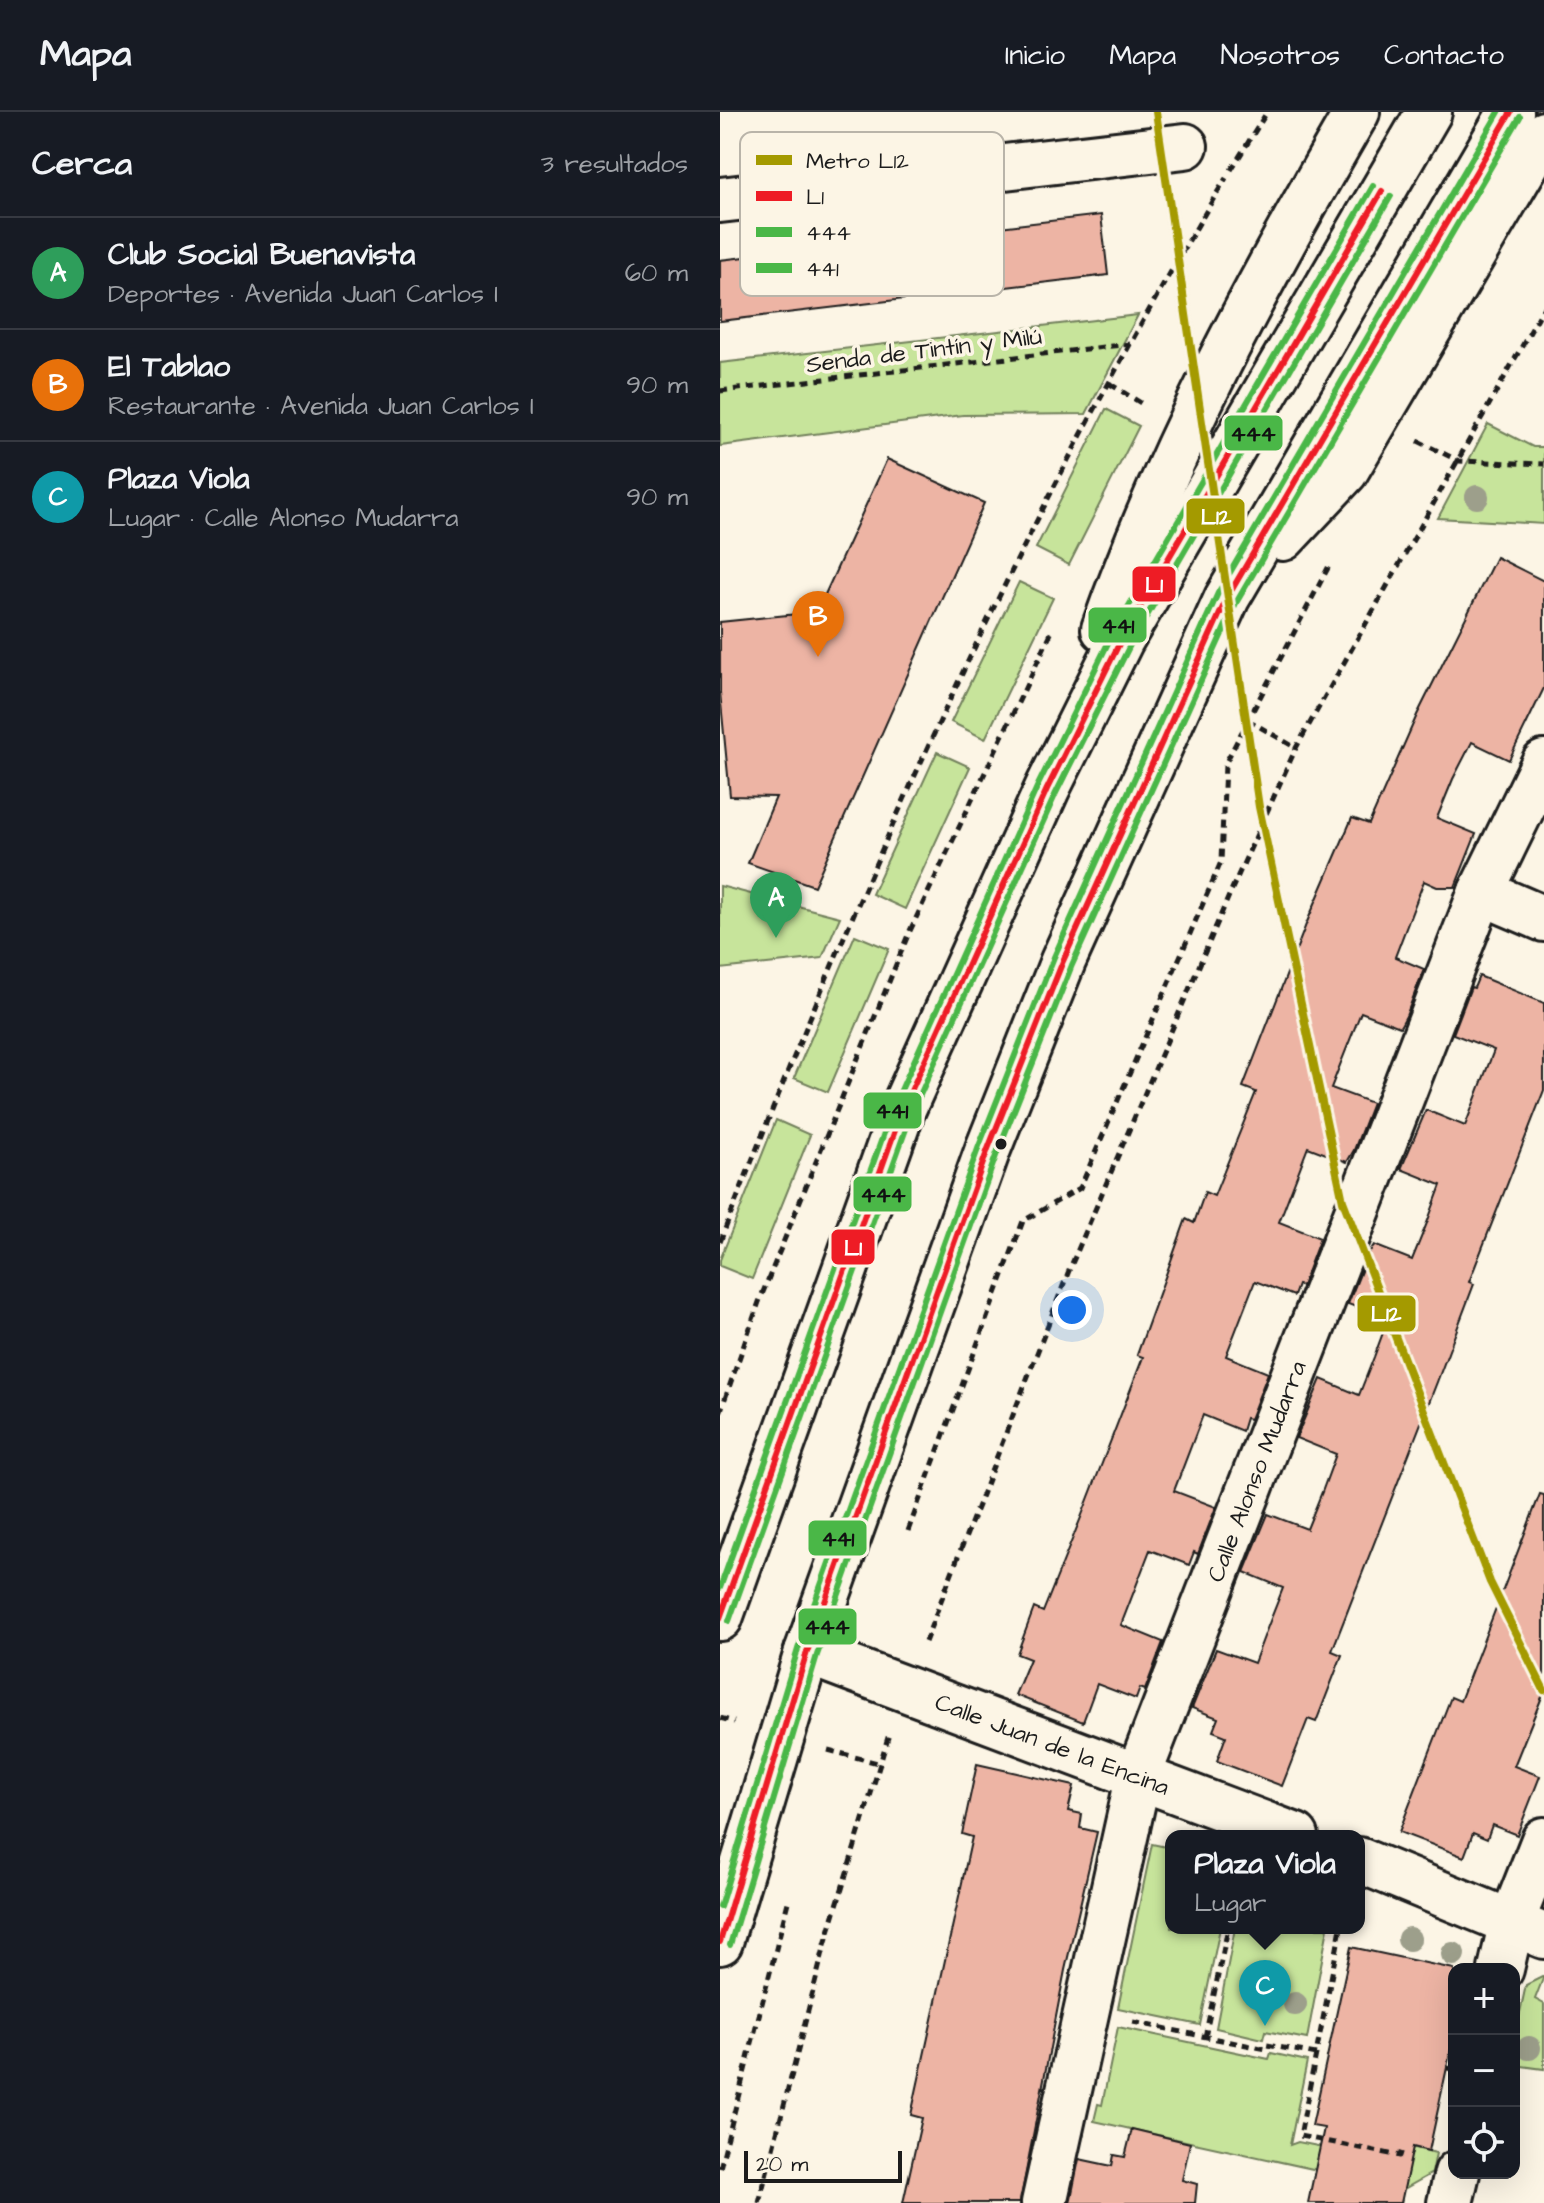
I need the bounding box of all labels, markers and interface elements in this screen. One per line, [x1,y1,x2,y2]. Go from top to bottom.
text: Mapa [40,29,131,81]
text: Inicio [1005,36,1065,75]
text: Mapa [1109,36,1176,75]
text: Nosotros [1220,36,1340,75]
text: Contacto [1384,36,1504,75]
legend [740,132,1004,296]
text: Cerca [32,140,132,188]
text: 3 resultados [541,146,688,182]
text: Metro L12 [806,146,909,177]
text: L1 [806,182,824,213]
text: 444 [806,218,851,249]
text: Club Social Buenavista [108,234,415,276]
text: 441 [806,254,839,285]
text: A [50,255,66,291]
text: 60 m [625,255,688,291]
text: Deportes · Avenida Juan Carlos I [108,276,498,312]
street label: Senda de Tintín y Milú [804,320,1044,383]
text: El Tablao [108,346,230,388]
text: B [49,367,67,403]
text: 90 m [626,367,688,403]
text: Restaurante · Avenida Juan Carlos I [108,388,534,424]
line badge: 444 [1223,414,1284,452]
text: 444 [1231,419,1276,450]
text: Plaza Viola [108,458,249,500]
text: C [49,479,67,515]
text: 90 m [626,479,688,515]
line badge: L12 [1185,497,1246,535]
text: Lugar · Calle Alonso Mudarra [108,500,459,536]
text: L12 [1201,502,1232,533]
line badge: L1 [1131,565,1177,603]
text: L1 [1145,570,1163,601]
pin: B [792,591,844,657]
line badge: 441 [1087,606,1148,644]
text: 441 [1102,611,1135,642]
pin: A [750,872,802,938]
line badge: 441 [862,1091,923,1130]
text: 441 [876,1096,909,1127]
unlabelled marker [993,1136,1009,1152]
line badge: 444 [852,1175,913,1213]
text: 444 [861,1180,906,1211]
line badge: L1 [830,1228,876,1266]
text: L1 [844,1233,862,1264]
your location [1052,1290,1092,1330]
line badge: L12 [1356,1294,1417,1333]
text: L12 [1371,1299,1402,1330]
street label: Calle Alonso Mudarra [1199,1356,1316,1587]
line badge: 441 [807,1519,868,1557]
text: 441 [822,1524,855,1555]
line badge: 444 [797,1607,858,1646]
text: 444 [805,1612,850,1643]
street label: Calle Juan de la Encina [930,1686,1174,1805]
popup [1165,1830,1365,1934]
text: Plaza Viola [1194,1843,1336,1885]
text: Lugar [1194,1885,1266,1921]
pin: C [1239,1960,1291,2026]
map controls [1448,1963,1520,2179]
button: + [1448,1963,1520,2035]
button: − [1448,2035,1520,2107]
button: locate [1448,2107,1520,2179]
scale bar [744,2147,902,2183]
text: 20 m [756,2149,808,2180]

